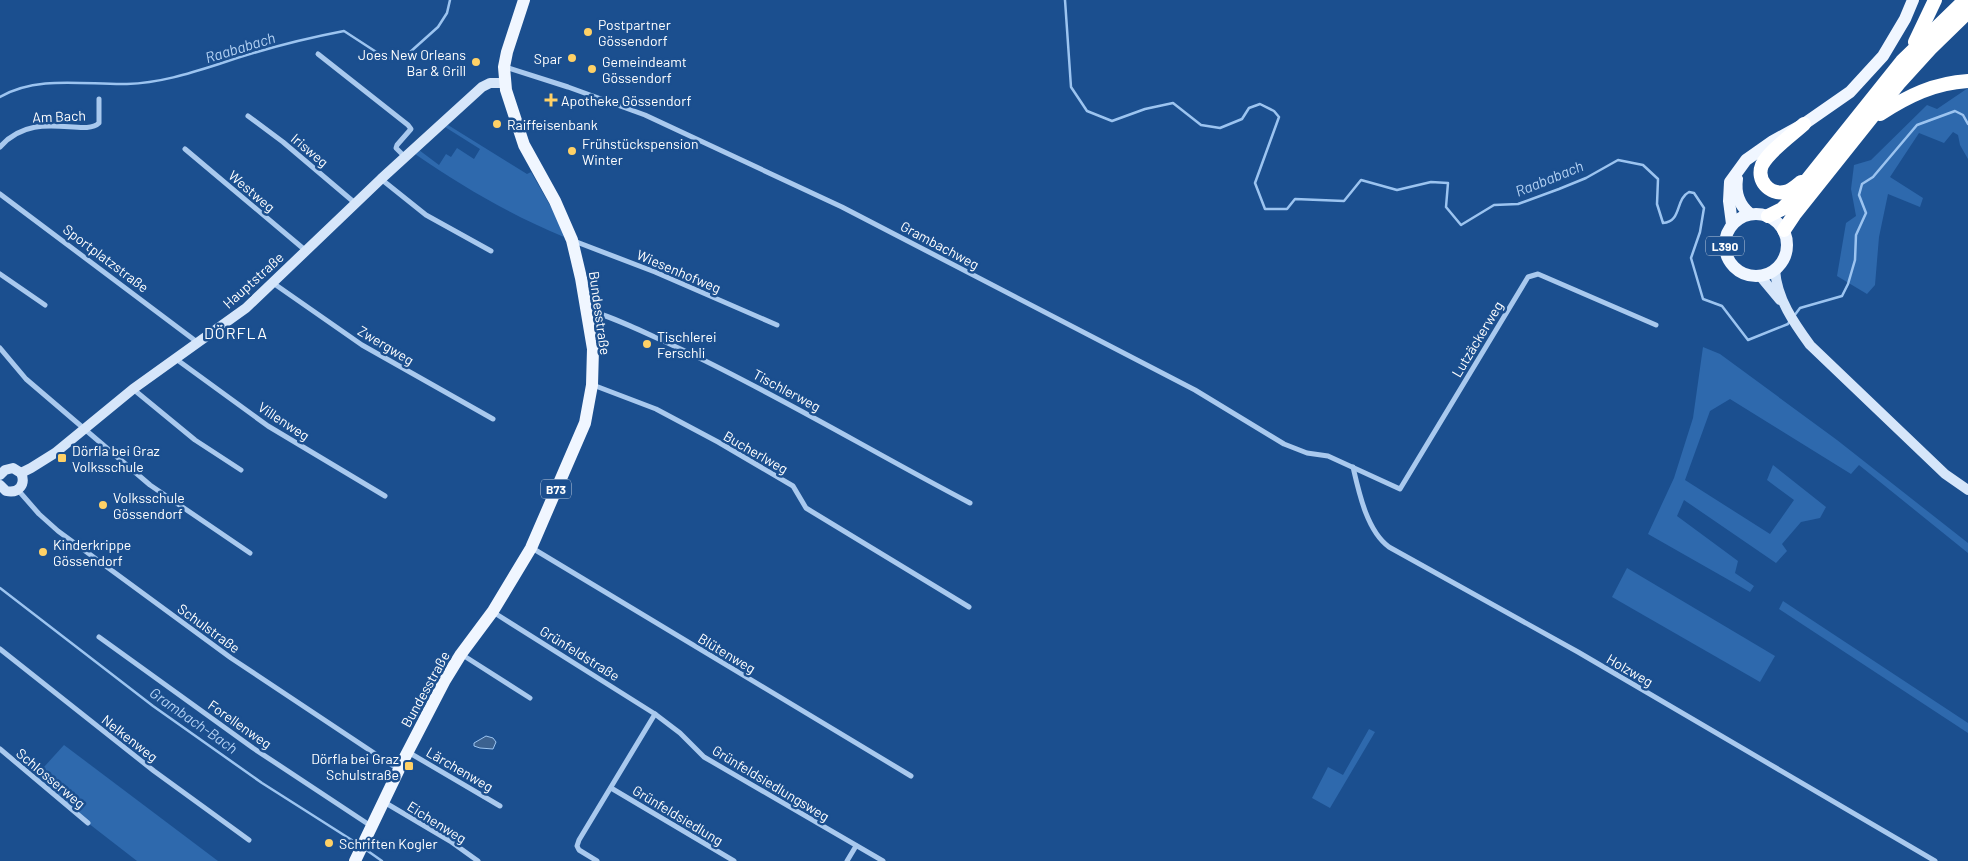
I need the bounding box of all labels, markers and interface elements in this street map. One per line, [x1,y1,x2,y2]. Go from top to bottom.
place label: Postpartner Gössendorf [598,16,671,49]
marker: Postpartner Gössendorf [582,26,594,38]
water label: Raababach [203,28,277,66]
place label: Joes New Orleans Bar & Grill [358,46,466,79]
place label: Spar [534,50,562,67]
marker: Spar [566,52,578,64]
place label: Gemeindeamt Gössendorf [602,53,687,86]
marker: Joes New Orleans Bar & Grill [470,56,482,68]
marker: Gemeindeamt Gössendorf [586,63,598,75]
place label: Apotheke Gössendorf [561,92,691,109]
marker: Apotheke Gössendorf [545,94,557,106]
street label: Am Bach [32,107,86,125]
place label: Raiffeisenbank [507,116,598,133]
marker: Raiffeisenbank [491,118,503,130]
street label: Irisweg [288,130,332,170]
place label: Frühstückspension Winter [582,135,698,168]
marker: Frühstückspension Winter [566,145,578,157]
water label: Raababach [1512,156,1586,200]
street label: Westweg [225,167,279,215]
street label: Grambachweg [898,217,982,273]
street label: Sportplatzstraße [60,220,152,296]
road number: L390 [1706,237,1744,256]
street label: Wiesenhofweg [634,246,724,296]
street label: Hauptstraße [219,248,287,312]
street label: Bundesstraße [586,270,614,356]
street label: Lutzäckerweg [1448,298,1506,380]
street label: Zwergweg [355,322,417,368]
district label: DÖRFLA [204,323,268,342]
place label: Tischlerei Ferschli [657,328,717,361]
marker: Tischlerei Ferschli [641,338,653,350]
street label: Tischlerweg [750,365,824,415]
street label: Villenweg [255,398,313,444]
street label: Bucherlweg [721,427,791,477]
place label: Dörfla bei Graz Volksschule [72,442,160,475]
marker: Dörfla bei Graz Volksschule [56,452,68,464]
road number: B73 [541,479,571,498]
place label: Volksschule Gössendorf [113,489,185,522]
marker: Volksschule Gössendorf [97,499,109,511]
place label: Kinderkrippe Gössendorf [53,536,131,569]
marker: Kinderkrippe Gössendorf [37,546,49,558]
street label: Schulstraße [174,600,244,656]
street label: Grünfeldstraße [537,622,623,684]
street label: Blütenweg [695,629,759,677]
street label: Bundesstraße [397,648,453,730]
street label: Holzweg [1604,650,1656,690]
water label: Grambach-Bach [147,683,242,757]
street label: Forellenweg [205,696,275,752]
street label: Nelkenweg [99,711,161,765]
street label: Grünfeldsiedlungsweg [709,741,833,825]
street label: Lärchenweg [423,743,497,795]
street label: Schlosserweg [13,744,89,812]
place label: Dörfla bei Graz Schulstraße [311,750,399,783]
marker: Dörfla bei Graz Schulstraße [403,760,415,772]
street label: Grünfeldsiedlung [630,781,726,849]
street label: Eichenweg [404,797,470,847]
place label: Schriften Kogler [339,835,438,852]
marker: Schriften Kogler [323,837,335,849]

